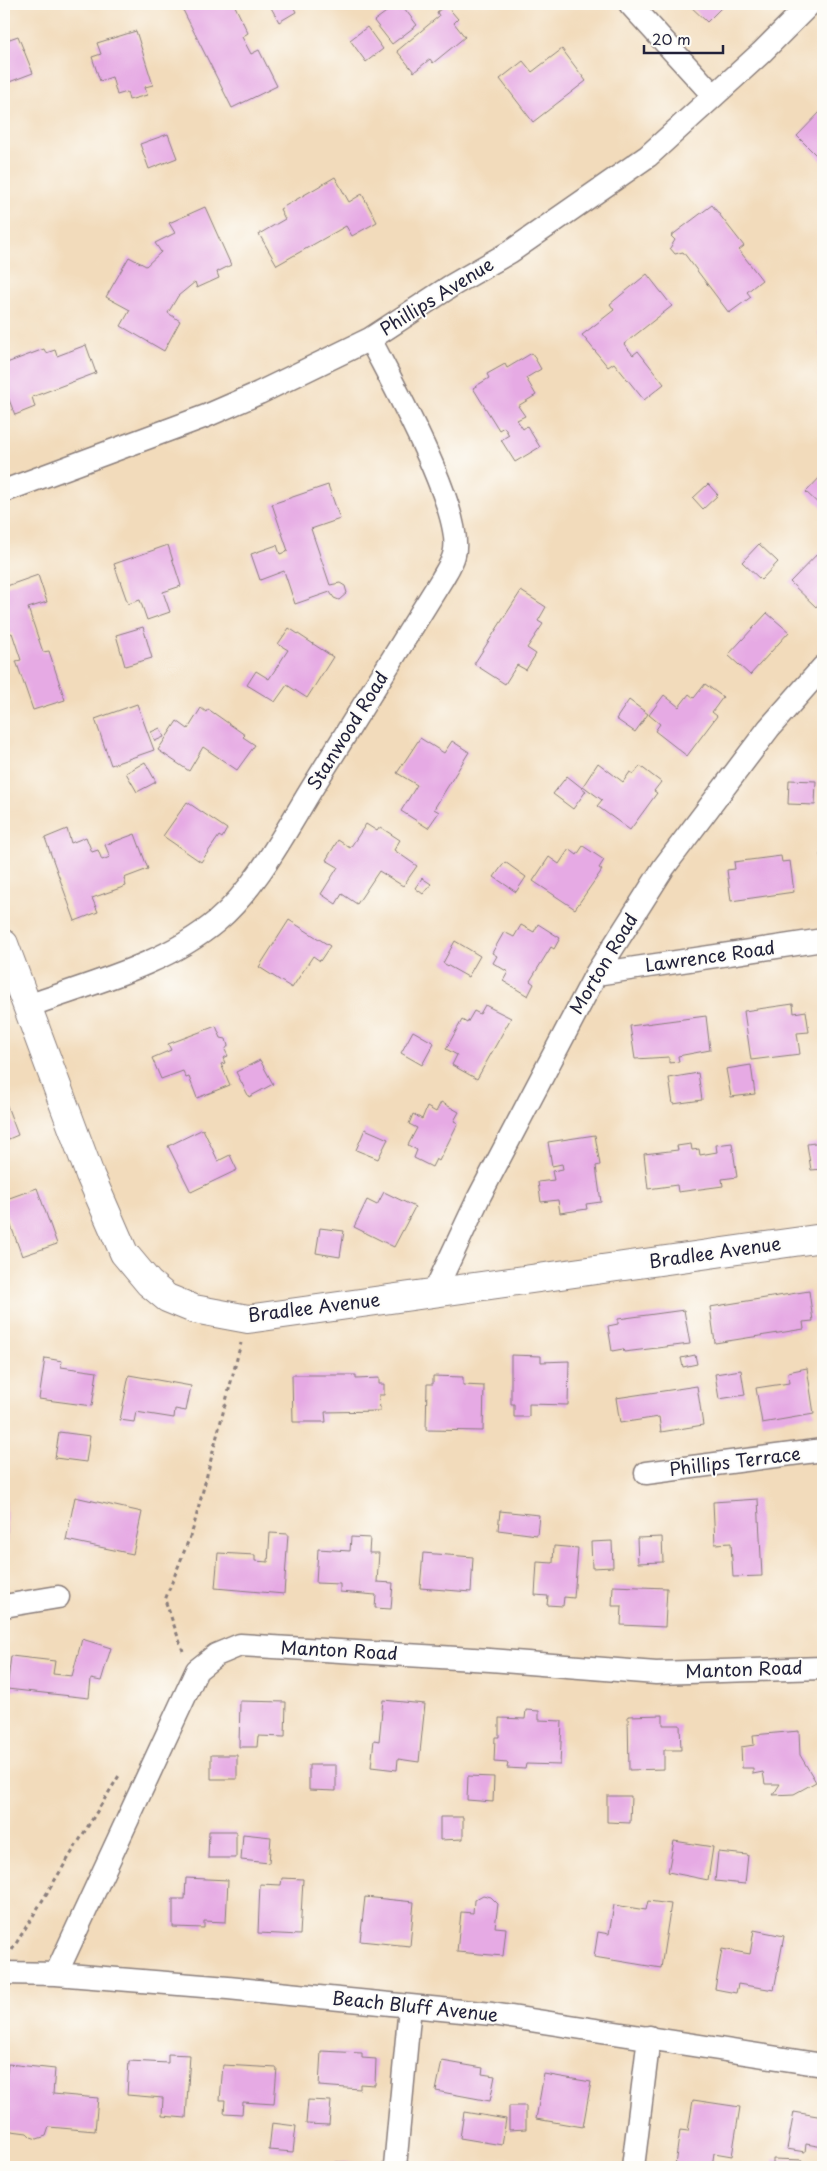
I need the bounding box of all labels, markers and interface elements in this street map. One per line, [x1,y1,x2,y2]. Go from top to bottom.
scale bar [644,22,723,54]
text: 20 m [652,27,691,50]
street label: Phillips Avenue [374,250,498,341]
street label: Stanwood Road [299,666,394,795]
street label: Morton Road [562,908,643,1019]
street label: Lawrence Road [643,933,776,978]
street label: Bradlee Avenue [647,1229,783,1274]
street label: Bradlee Avenue [246,1285,382,1328]
street label: Phillips Terrace [668,1439,802,1482]
street label: Manton Road [280,1633,398,1666]
street label: Manton Road [685,1653,803,1684]
street label: Beach Bluff Avenue [331,1983,500,2028]

